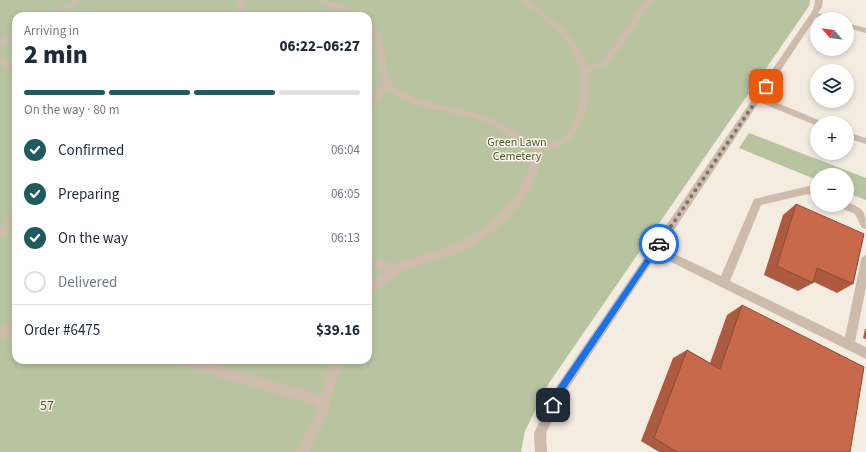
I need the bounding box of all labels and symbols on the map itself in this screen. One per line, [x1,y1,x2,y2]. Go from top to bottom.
north arrow [810,12,854,56]
pin [749,69,783,103]
park label: Green Lawn Cemetery [487,134,547,165]
courier [639,224,679,264]
pin [536,388,570,422]
park label: 57 [40,396,54,416]

